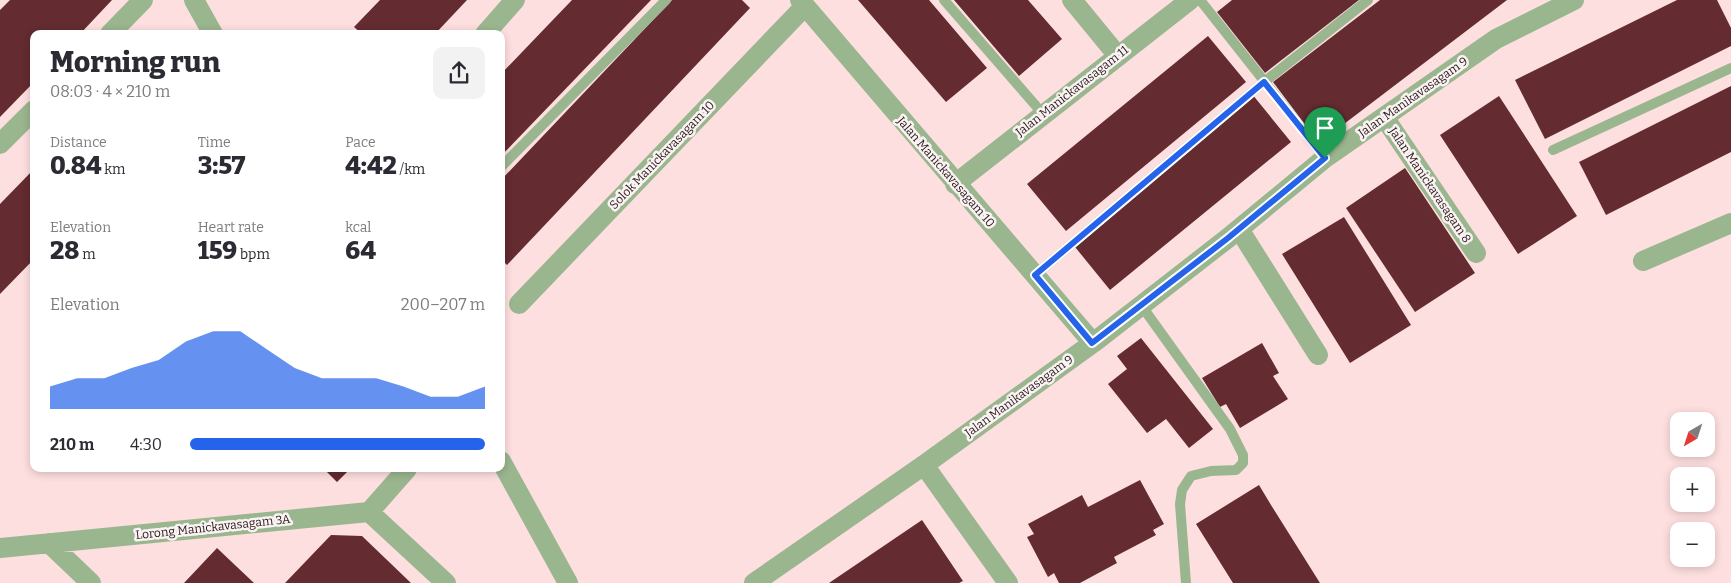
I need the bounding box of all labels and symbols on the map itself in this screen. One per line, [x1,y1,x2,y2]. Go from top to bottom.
street label: Jalan Manickavasagam 11 [1012,43,1131,140]
street label: Jalan Manikavasagam 9 [1355,54,1470,141]
street label: Solok Manickavasagam 10 [607,98,717,212]
pin [1304,107,1346,158]
street label: Jalan Manickavasagam 10 [894,113,998,230]
street label: Jalan Manickavasagam 8 [1386,124,1474,245]
street label: Jalan Manikavasagam 9 [961,352,1076,440]
north arrow [1670,412,1715,458]
street label: Lorong Manickavasagam 3A [135,512,292,542]

